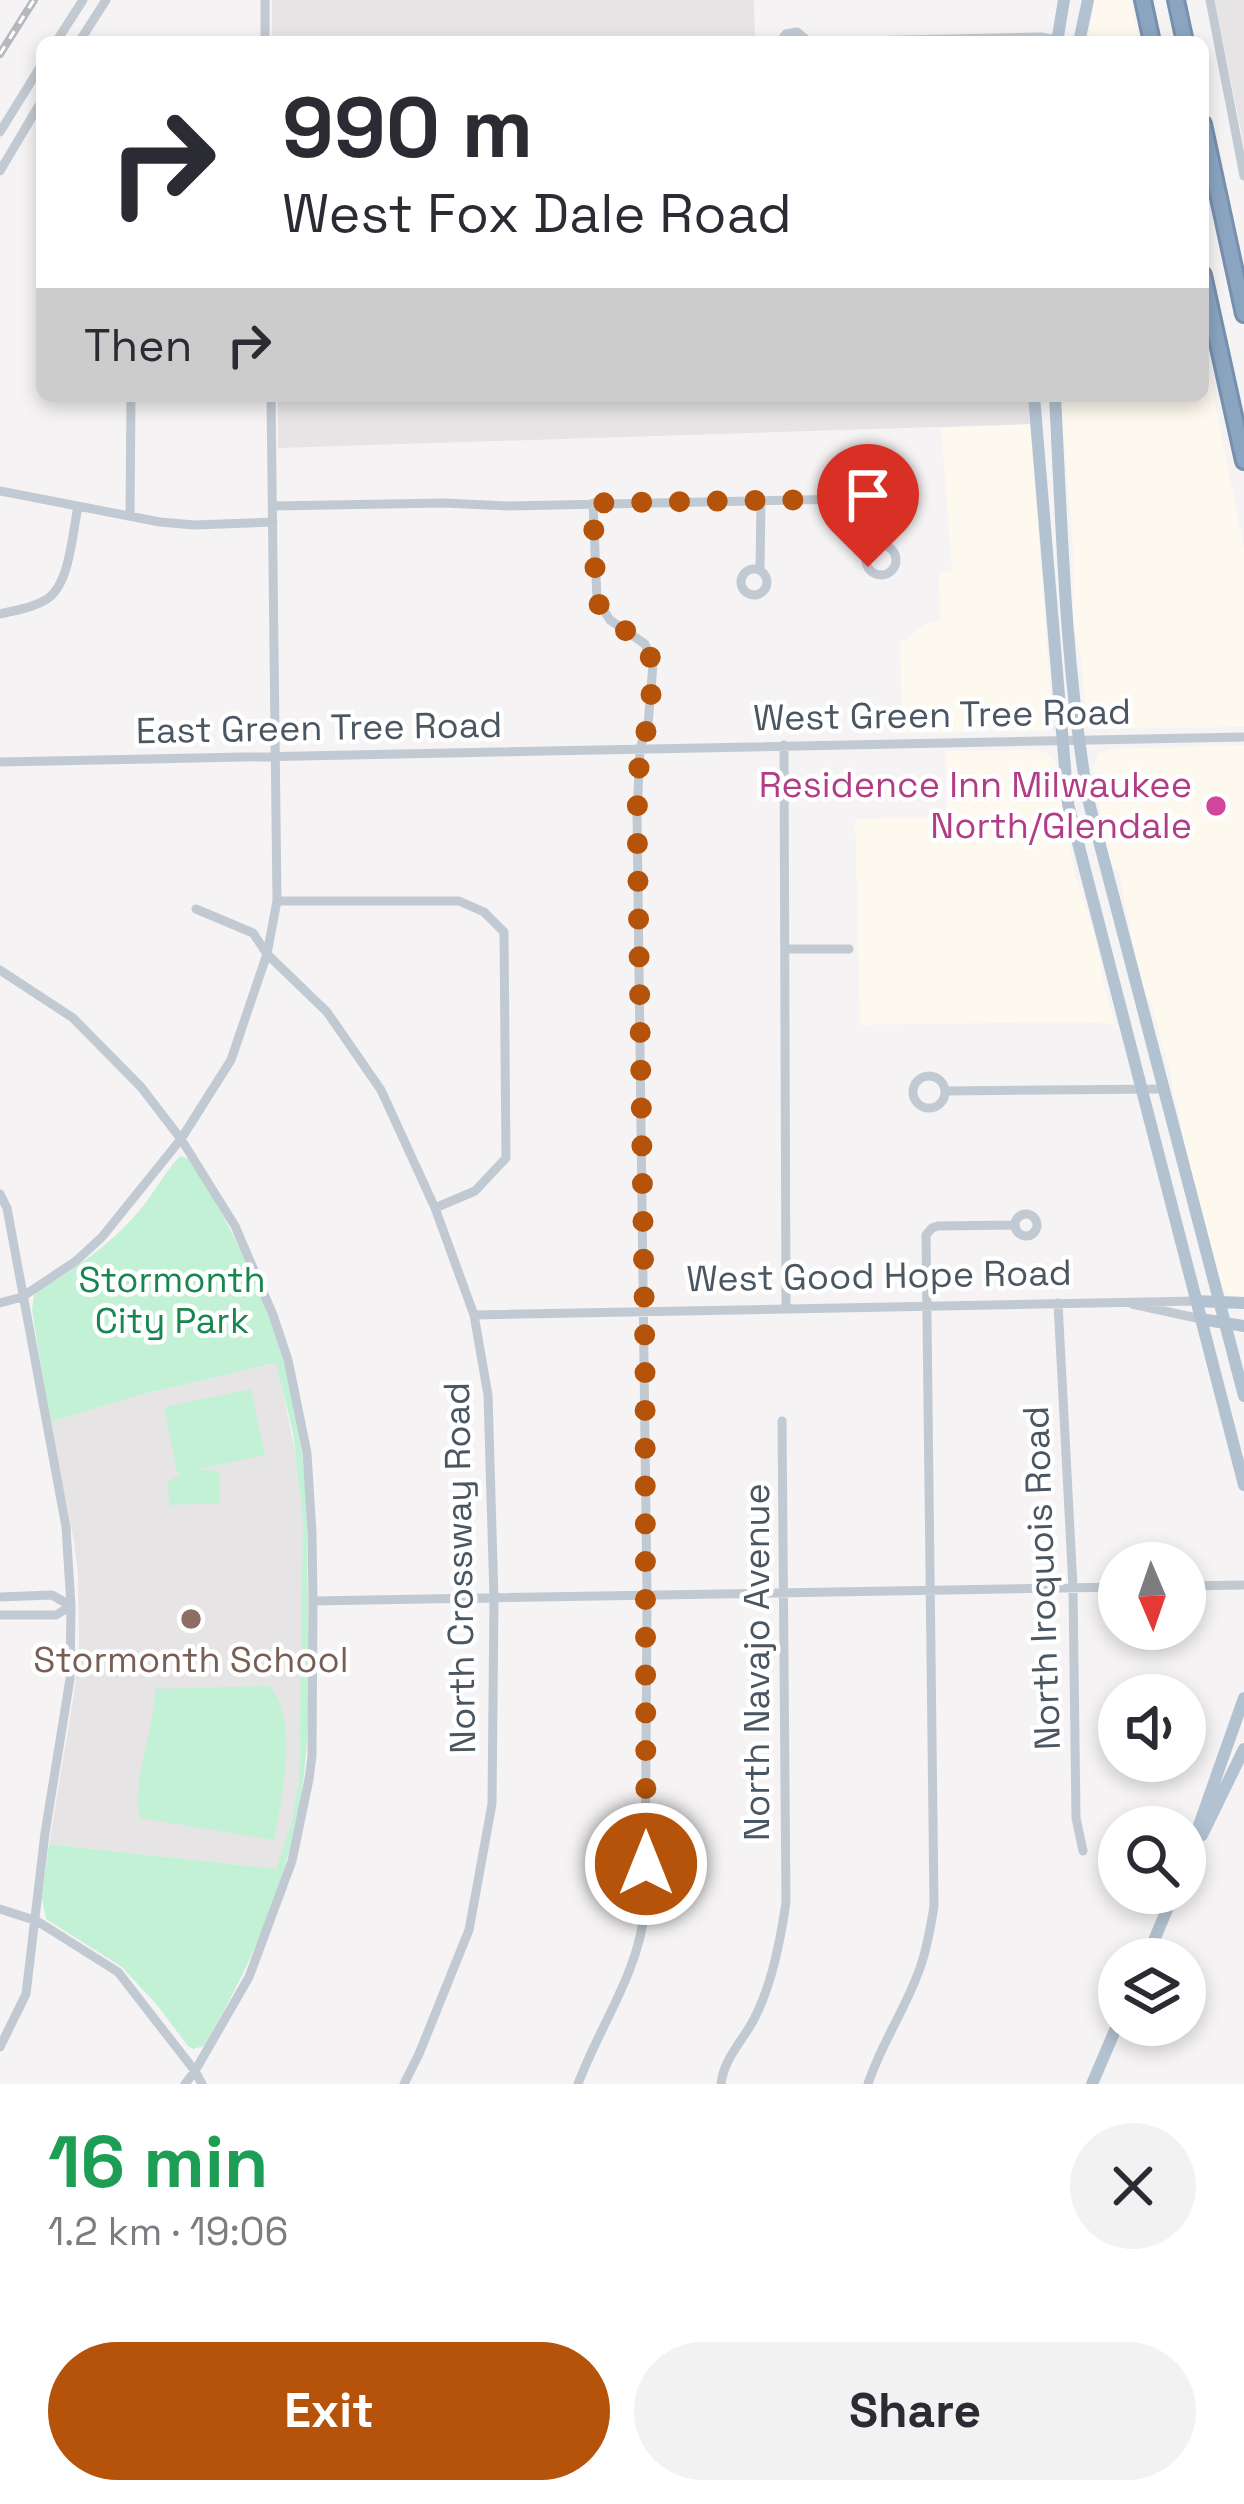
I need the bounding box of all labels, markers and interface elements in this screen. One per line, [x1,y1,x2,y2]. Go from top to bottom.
text: 990 m [282,74,533,182]
icon: right [84,84,240,240]
text: West Fox Dale Road [282,179,792,248]
icon: right [216,312,282,378]
text: Then [84,317,192,374]
pin [817,444,919,567]
icon: arrive [835,462,901,528]
street label: West Green Tree Road [753,689,1131,741]
street label: East Green Tree Road [135,702,503,754]
place label: Residence Inn Milwaukee North/Glendale [759,762,1192,849]
marker: Residence Inn Milwaukee North/Glendale [1203,793,1229,819]
street label: West Good Hope Road [686,1250,1072,1302]
park label: Stormonth City Park [78,1257,266,1344]
street label: North Crossway Road [434,1382,486,1754]
street label: North Iroquois Road [1013,1405,1071,1751]
street label: North Navajo Avenue [734,1483,780,1841]
north arrow [1098,1542,1206,1650]
map controls [1098,1542,1206,2046]
marker: Stormonth School [178,1606,204,1632]
place label: Stormonth School [33,1637,349,1683]
button: sound [1098,1674,1206,1782]
position arrow [583,1801,709,1927]
button: search [1098,1806,1206,1914]
button: layers [1098,1938,1206,2046]
text: 16 min [48,2116,268,2208]
button: close [1070,2123,1196,2249]
text: 1.2 km · 19:06 [48,2207,288,2256]
button: Exit [48,2342,610,2480]
button: Share [634,2342,1196,2480]

